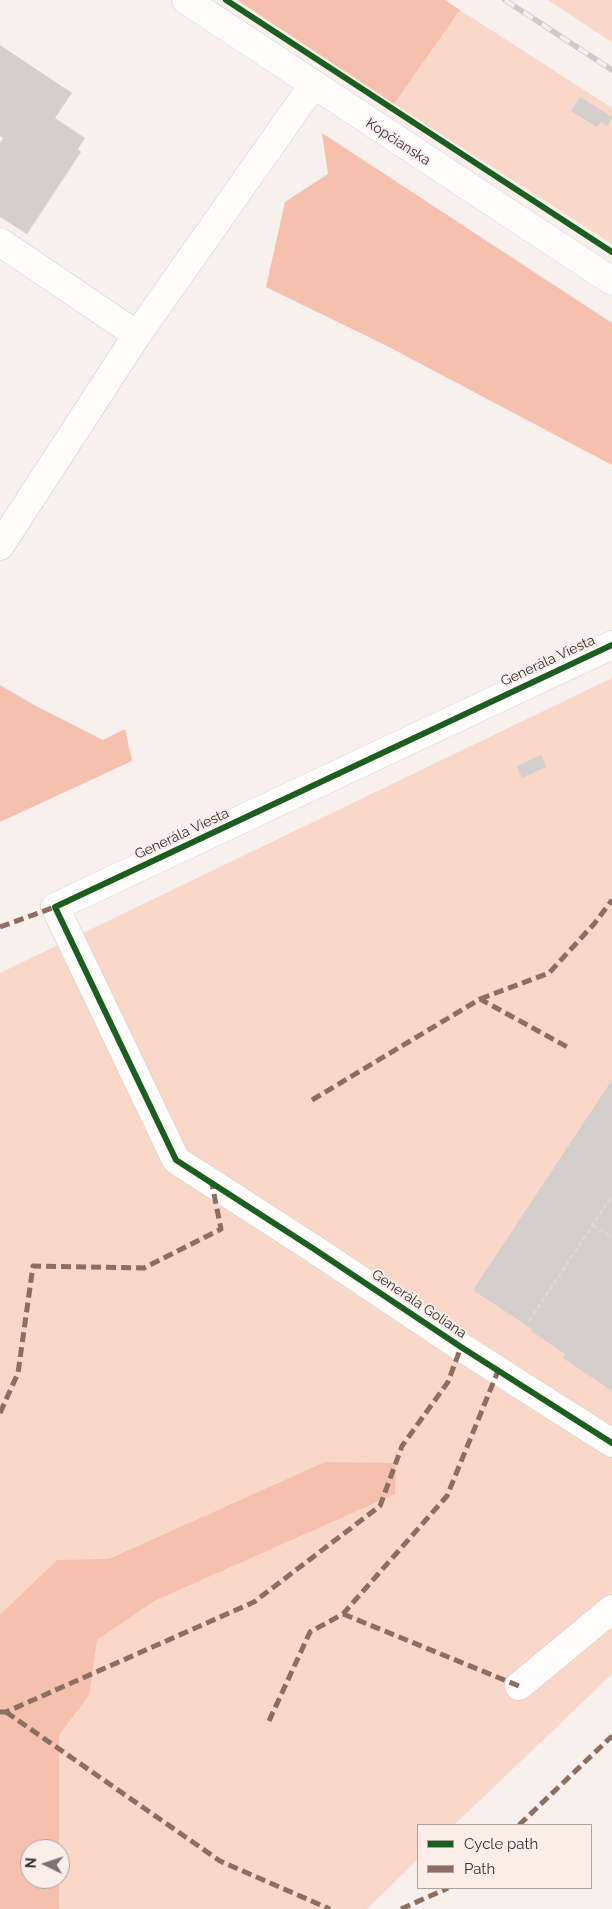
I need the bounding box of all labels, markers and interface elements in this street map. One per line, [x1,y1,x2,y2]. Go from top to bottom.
street label: Kopčianska [362,115,434,169]
street label: Generála Viesta [498,632,598,690]
street label: Generála Viesta [132,805,232,863]
street label: Generála Goliana [368,1266,470,1342]
legend [417,1824,592,1889]
text: Cycle path [464,1835,538,1853]
north arrow [20,1839,70,1889]
text: N [23,1857,39,1869]
text: Path [464,1860,495,1878]

